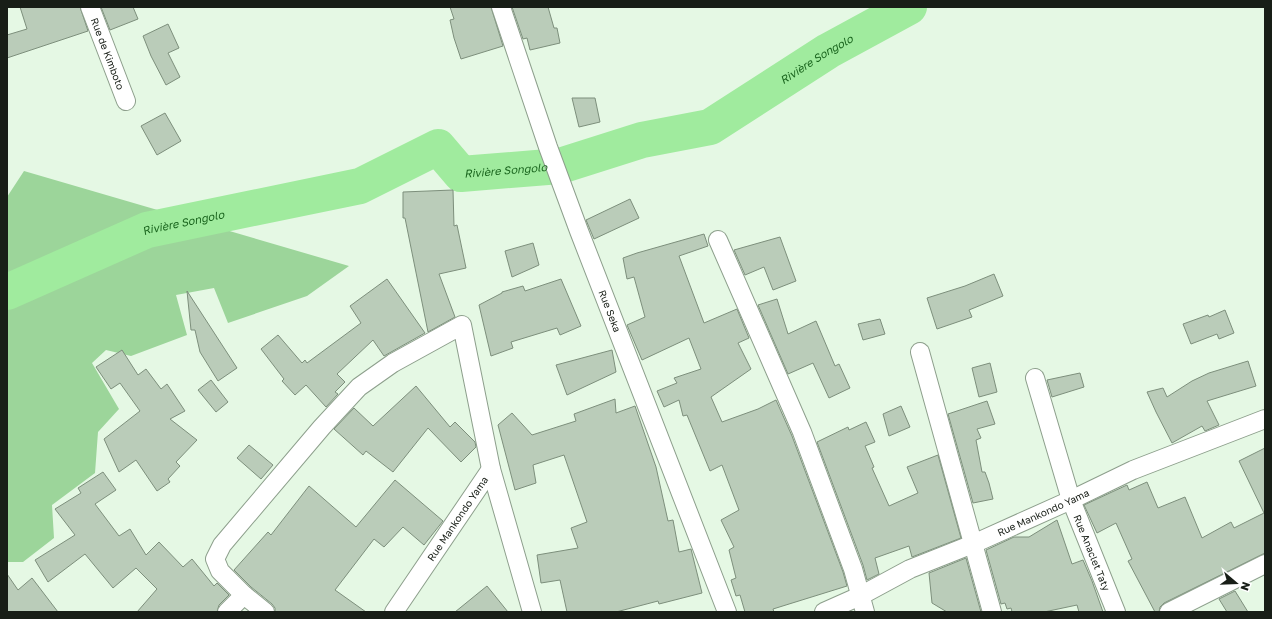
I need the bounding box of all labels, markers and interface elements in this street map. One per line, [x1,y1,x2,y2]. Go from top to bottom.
street label: Rue de Kimboto [89,16,127,91]
water label: Rivière Songolo [777,31,856,86]
water label: Rivière Songolo [464,160,549,180]
water label: Rivière Songolo [140,207,226,237]
street label: Rue Seka [596,288,624,334]
street label: Rue Mankondo Yama [425,474,490,563]
street label: Rue Mankondo Yama [995,486,1091,538]
street label: Rue Anaclet Taty [1071,513,1113,593]
north arrow [1216,563,1256,603]
text: N [1238,580,1253,592]

